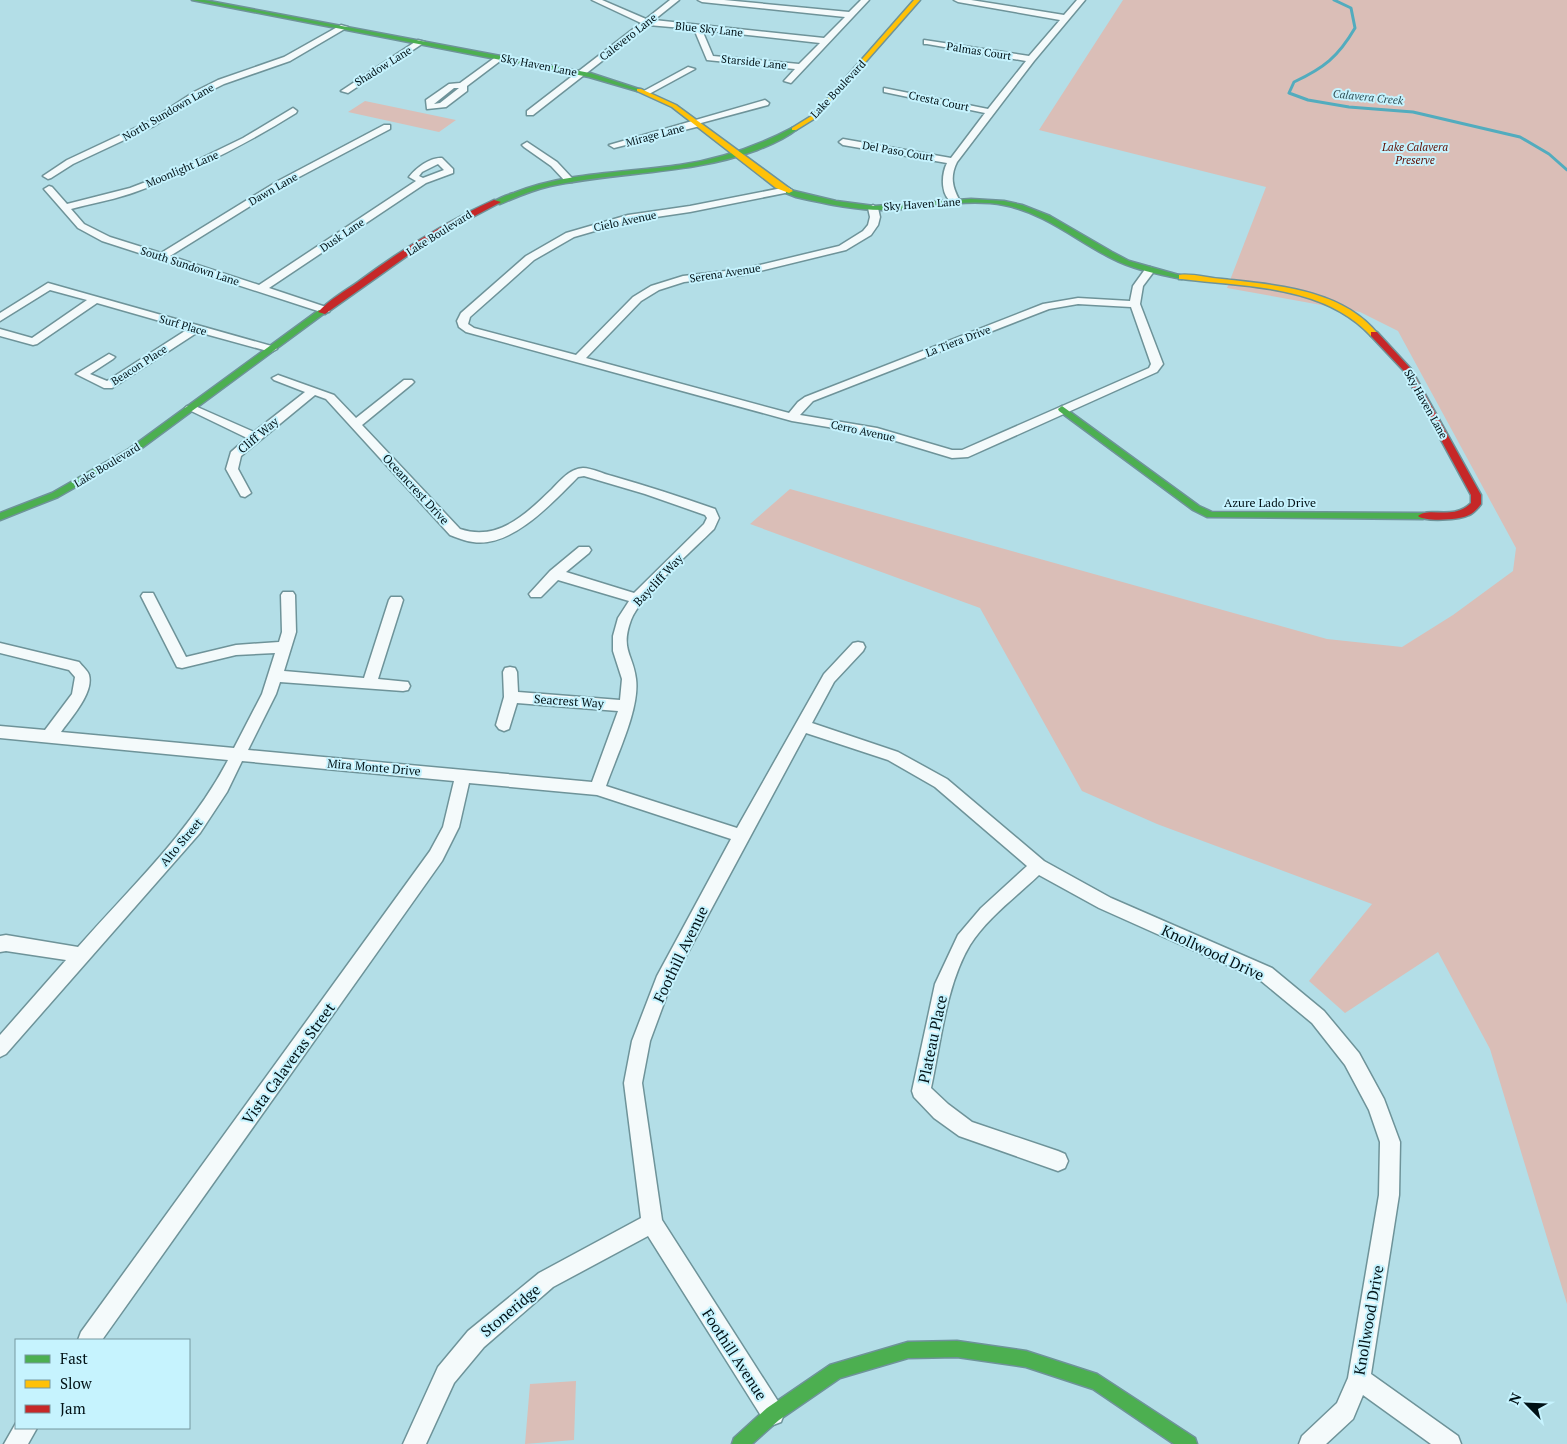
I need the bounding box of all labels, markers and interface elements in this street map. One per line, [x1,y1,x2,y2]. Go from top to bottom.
street label: Calevero Lane [597,10,660,64]
street label: Blue Sky Lane [674,18,744,40]
street label: Palmas Court [946,39,1012,63]
street label: Shadow Lane [352,43,414,89]
street label: Sky Haven Lane [500,51,579,79]
street label: Starside Lane [721,52,788,72]
street label: Lake Boulevard [807,57,869,121]
street label: North Sundown Lane [120,80,217,144]
water label: Calavera Creek [1332,86,1405,108]
street label: Cresta Court [907,88,971,114]
street label: Mirage Lane [624,120,686,150]
street label: Del Paso Court [861,138,935,164]
park label: Lake Calavera Preserve [1381,140,1448,167]
street label: Moonlight Lane [144,147,221,191]
street label: Dawn Lane [246,169,300,209]
street label: Sky Haven Lane [883,194,961,214]
street label: Lake Boulevard [404,207,474,259]
street label: Cielo Avenue [592,207,658,234]
street label: Dusk Lane [317,215,367,255]
street label: South Sundown Lane [139,243,242,289]
street label: Serena Avenue [688,260,762,286]
street label: Surf Place [158,312,209,339]
street label: La Tiera Drive [923,322,993,360]
street label: Beacon Place [108,341,170,388]
street label: Sky Haven Lane [1401,367,1451,442]
street label: Cliff Way [235,413,282,456]
street label: Cerro Avenue [830,417,897,445]
street label: Lake Boulevard [71,440,143,490]
street label: Oceancrest Drive [380,451,452,527]
street label: Azure Lado Drive [1224,495,1316,510]
street label: Baycliff Way [630,550,687,609]
street label: Seacrest Way [534,691,605,711]
street label: Mira Monte Drive [327,755,421,779]
street label: Alto Street [157,815,206,869]
street label: Foothill Avenue [648,902,712,1006]
street label: Knollwood Drive [1158,919,1268,985]
street label: Plateau Place [913,993,951,1085]
street label: Vista Calaveras Street [237,998,339,1128]
street label: Knollwood Drive [1349,1264,1387,1376]
street label: Stoneridge [476,1279,544,1341]
street label: Foothill Avenue [698,1305,772,1403]
legend [15,1339,190,1429]
text: Fast [60,1348,88,1368]
text: Slow [60,1373,93,1393]
north arrow [1502,1379,1552,1429]
text: N [1504,1389,1526,1407]
text: Jam [60,1398,86,1418]

